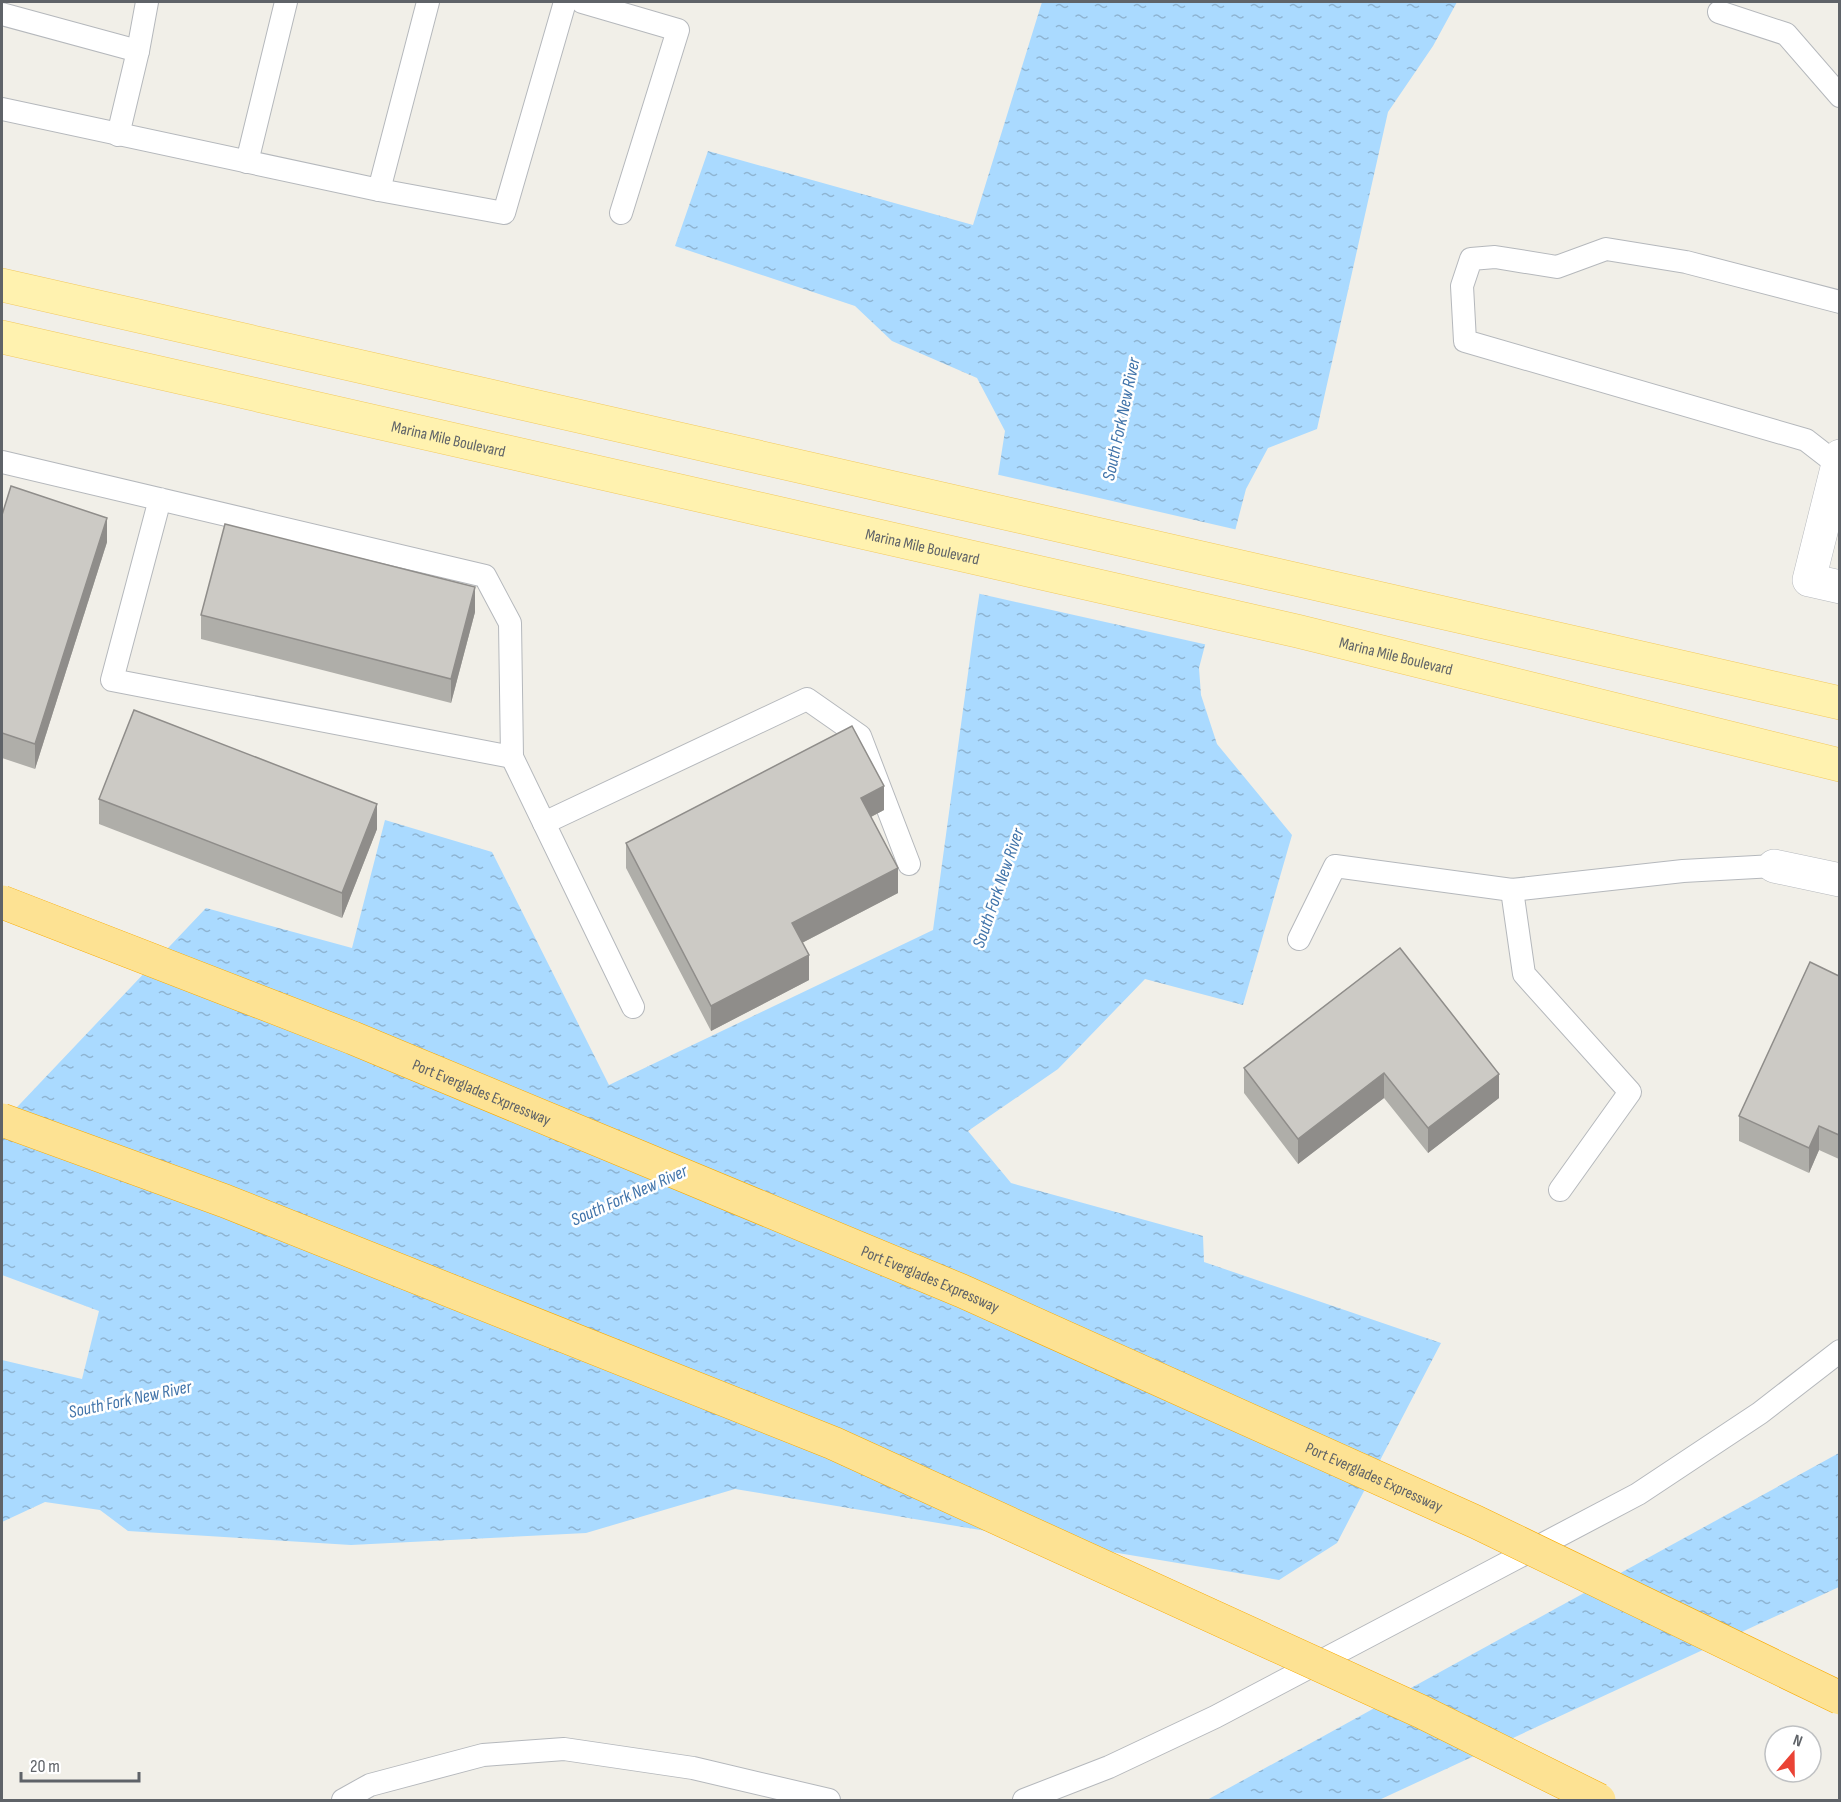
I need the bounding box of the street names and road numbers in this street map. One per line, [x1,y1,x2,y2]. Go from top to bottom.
street label: Marina Mile Boulevard [390,418,507,462]
street label: Marina Mile Boulevard [863,525,981,570]
street label: Marina Mile Boulevard [1337,634,1454,680]
street label: Port Everglades Expressway [409,1056,553,1130]
street label: Port Everglades Expressway [858,1242,1002,1318]
street label: Port Everglades Expressway [1302,1439,1445,1517]

